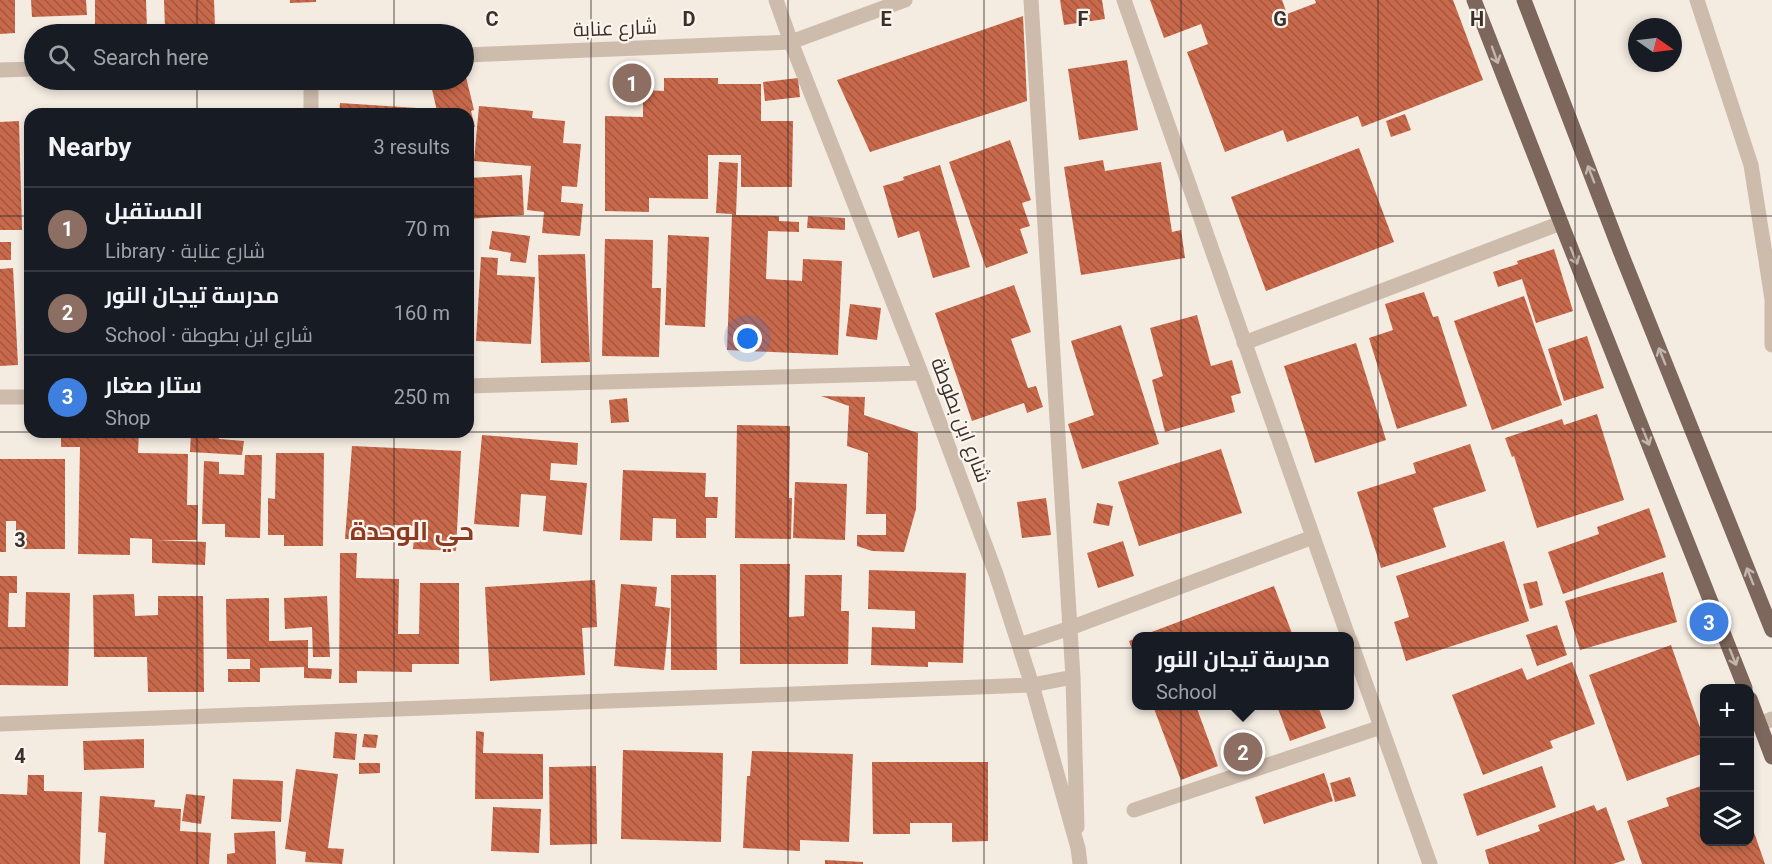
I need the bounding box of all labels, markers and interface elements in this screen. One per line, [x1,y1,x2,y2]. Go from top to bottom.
text: C [485,7,499,31]
text: D [683,7,696,31]
text: E [880,7,892,31]
text: F [1078,7,1089,31]
text: G [1273,7,1287,31]
text: H [1470,7,1484,31]
street label: شارع عنابة [572,15,658,43]
north arrow [1628,18,1682,72]
search box [24,24,474,90]
icon: search [45,41,78,74]
text: Search here [93,45,209,70]
one-way arrow [1490,45,1501,64]
pin: 1 [612,60,652,106]
text: Nearby [48,132,131,162]
text: 3 results [374,135,450,159]
one-way arrow [1585,165,1596,184]
text: المستقبل [105,199,203,224]
text: 1 [62,217,73,241]
text: 70 m [405,217,450,241]
text: Library · شارع عنابة [105,239,265,263]
one-way arrow [1569,246,1580,265]
text: مدرسة تيجان النور [105,283,279,308]
text: 2 [62,301,73,325]
text: 160 m [394,301,450,325]
text: School · شارع ابن بطوطة [105,323,313,347]
your location [733,324,762,353]
one-way arrow [1656,347,1667,365]
street label: شارع ابن بطوطة [924,354,996,486]
text: ستار صغار [105,373,202,398]
text: 3 [62,385,73,409]
text: 250 m [394,385,450,409]
text: Shop [105,406,151,430]
one-way arrow [1641,427,1652,446]
district label: حي الوحدة [350,516,474,552]
text: 3 [14,528,26,552]
one-way arrow [1744,567,1755,585]
pin: 3 [1690,600,1728,644]
popup [1132,632,1354,710]
text: مدرسة تيجان النور [1156,647,1330,672]
one-way arrow [1728,648,1739,666]
text: School [1156,680,1217,704]
map controls [1700,684,1754,846]
button: + [1700,684,1754,738]
pin: 2 [1224,730,1262,774]
button: − [1700,738,1754,792]
text: 4 [14,744,26,768]
button: layers [1700,792,1754,846]

